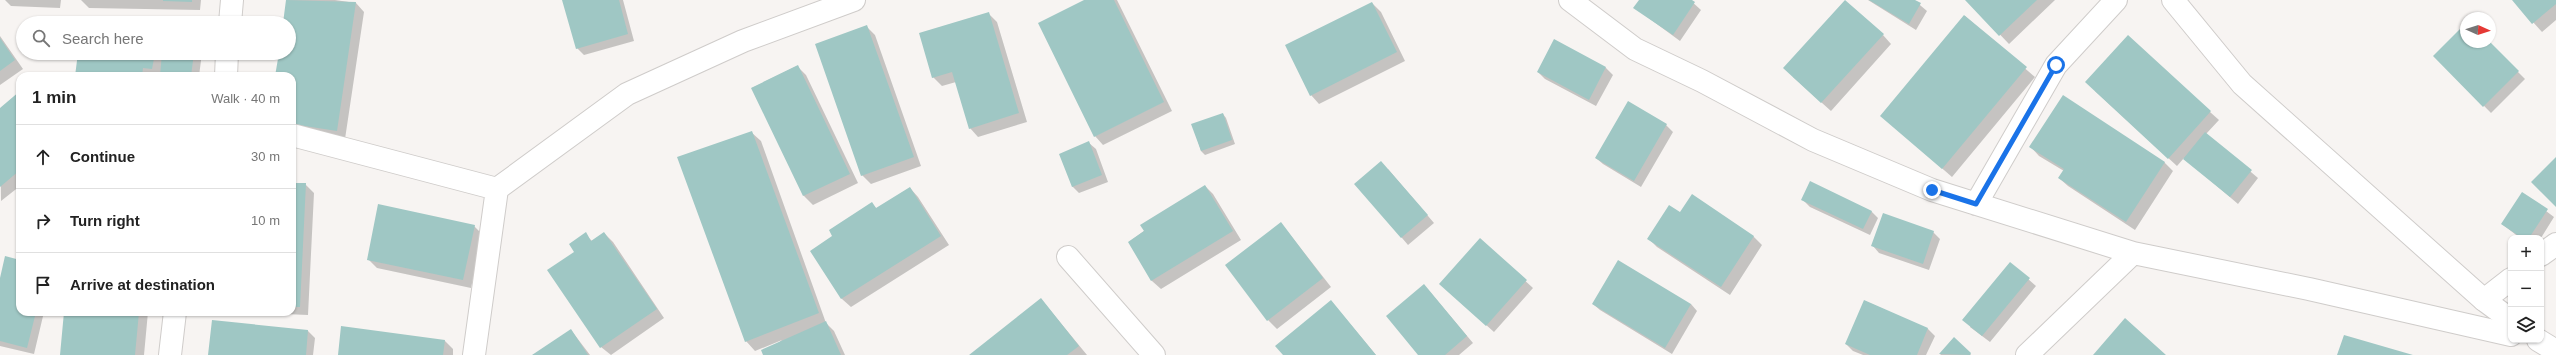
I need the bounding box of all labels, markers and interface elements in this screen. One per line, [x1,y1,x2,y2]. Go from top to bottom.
north arrow [2460,12,2496,48]
search box [16,16,296,60]
icon: search [30,27,52,49]
text: Search here [62,30,144,47]
route start [2047,56,2065,74]
text: 1 min [32,88,76,107]
text: Walk · 40 m [211,91,280,106]
icon: ahead [32,146,54,168]
text: Continue [70,148,135,165]
text: 30 m [251,149,280,164]
route end [1923,181,1941,199]
icon: right [32,210,54,232]
text: Turn right [70,212,140,229]
text: 10 m [251,213,280,228]
map controls [2508,235,2544,343]
button: + [2508,235,2544,271]
button: − [2508,271,2544,307]
icon: arrive [32,274,54,296]
text: Arrive at destination [70,276,215,293]
button: layers [2508,307,2544,343]

